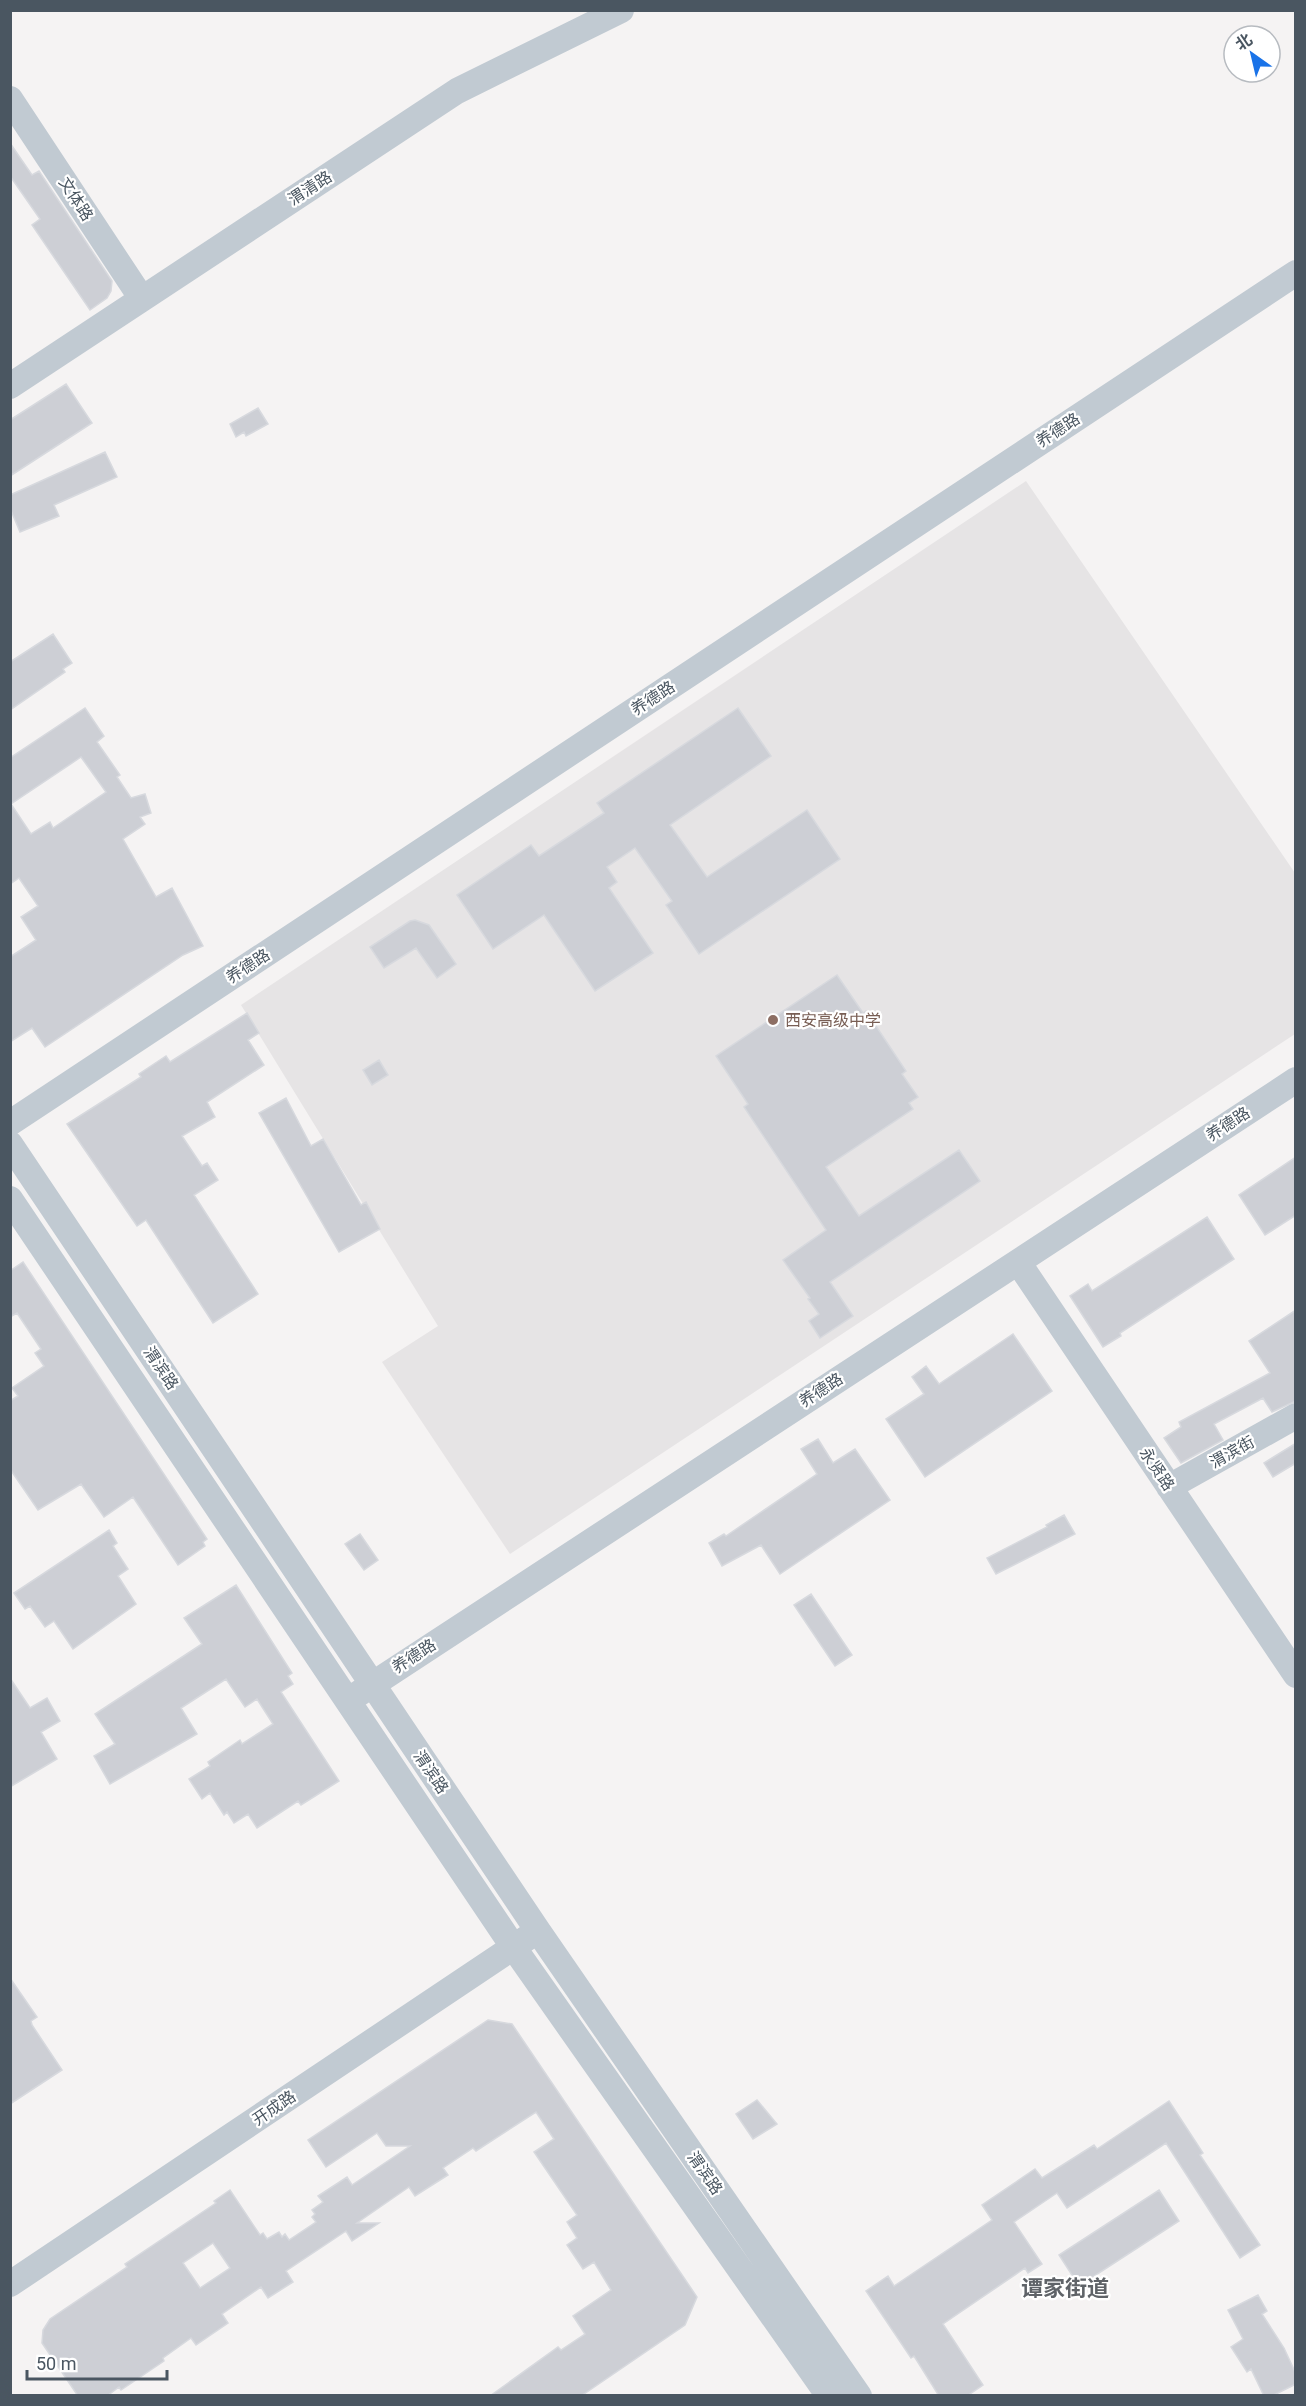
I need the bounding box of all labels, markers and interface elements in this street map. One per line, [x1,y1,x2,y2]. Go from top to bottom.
north arrow [1222,24,1282,84]
text: 北 [1232,30,1256,54]
street label: 渭清路 [285,167,335,209]
street label: 文体路 [55,174,97,224]
street label: 养德路 [1033,409,1083,451]
street label: 养德路 [628,677,678,719]
street label: 养德路 [223,945,273,987]
place label: 西安高级中学 [785,1011,881,1030]
marker: 西安高级中学 [766,1013,780,1027]
street label: 养德路 [1203,1103,1253,1145]
street label: 渭滨路 [140,1343,182,1393]
street label: 养德路 [796,1369,846,1411]
street label: 渭滨街 [1206,1432,1258,1472]
street label: 永贤路 [1136,1444,1178,1494]
street label: 养德路 [389,1635,439,1677]
street label: 渭滨路 [410,1747,452,1797]
street label: 开成路 [249,2087,299,2129]
street label: 渭滨路 [683,2148,727,2198]
district label: 谭家街道 [1021,2276,1109,2301]
scale bar [27,2343,166,2381]
text: 50 m [36,2353,76,2374]

